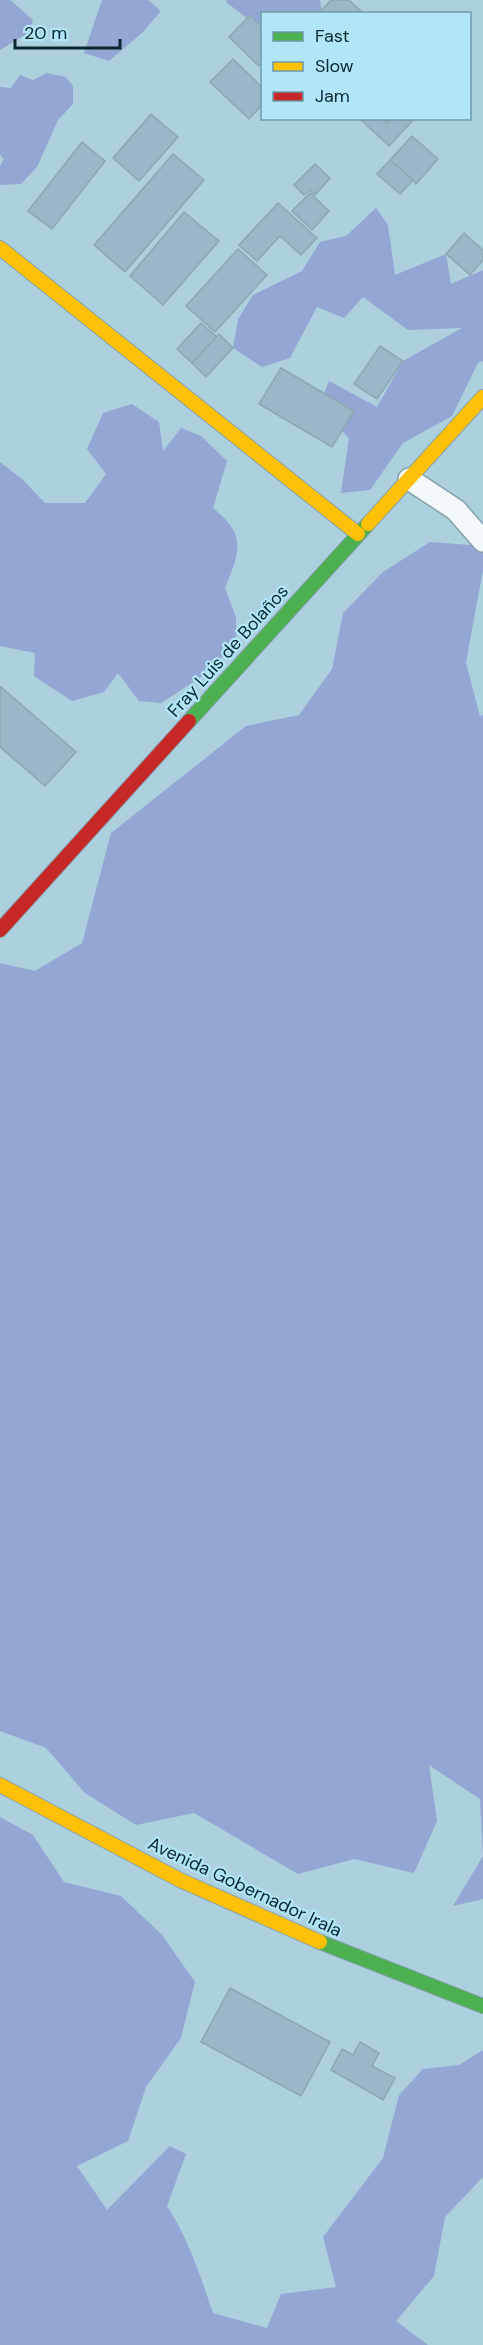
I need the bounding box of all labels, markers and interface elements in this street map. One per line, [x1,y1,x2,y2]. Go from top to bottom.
scale bar [15,12,120,50]
legend [261,12,471,120]
text: 20 m [24,21,67,45]
text: Fast [315,24,350,48]
text: Slow [315,54,354,78]
text: Jam [315,84,350,108]
street label: Fray Luis de Bolaños [162,580,294,722]
street label: Avenida Gobernador Irala [144,1831,346,1943]

